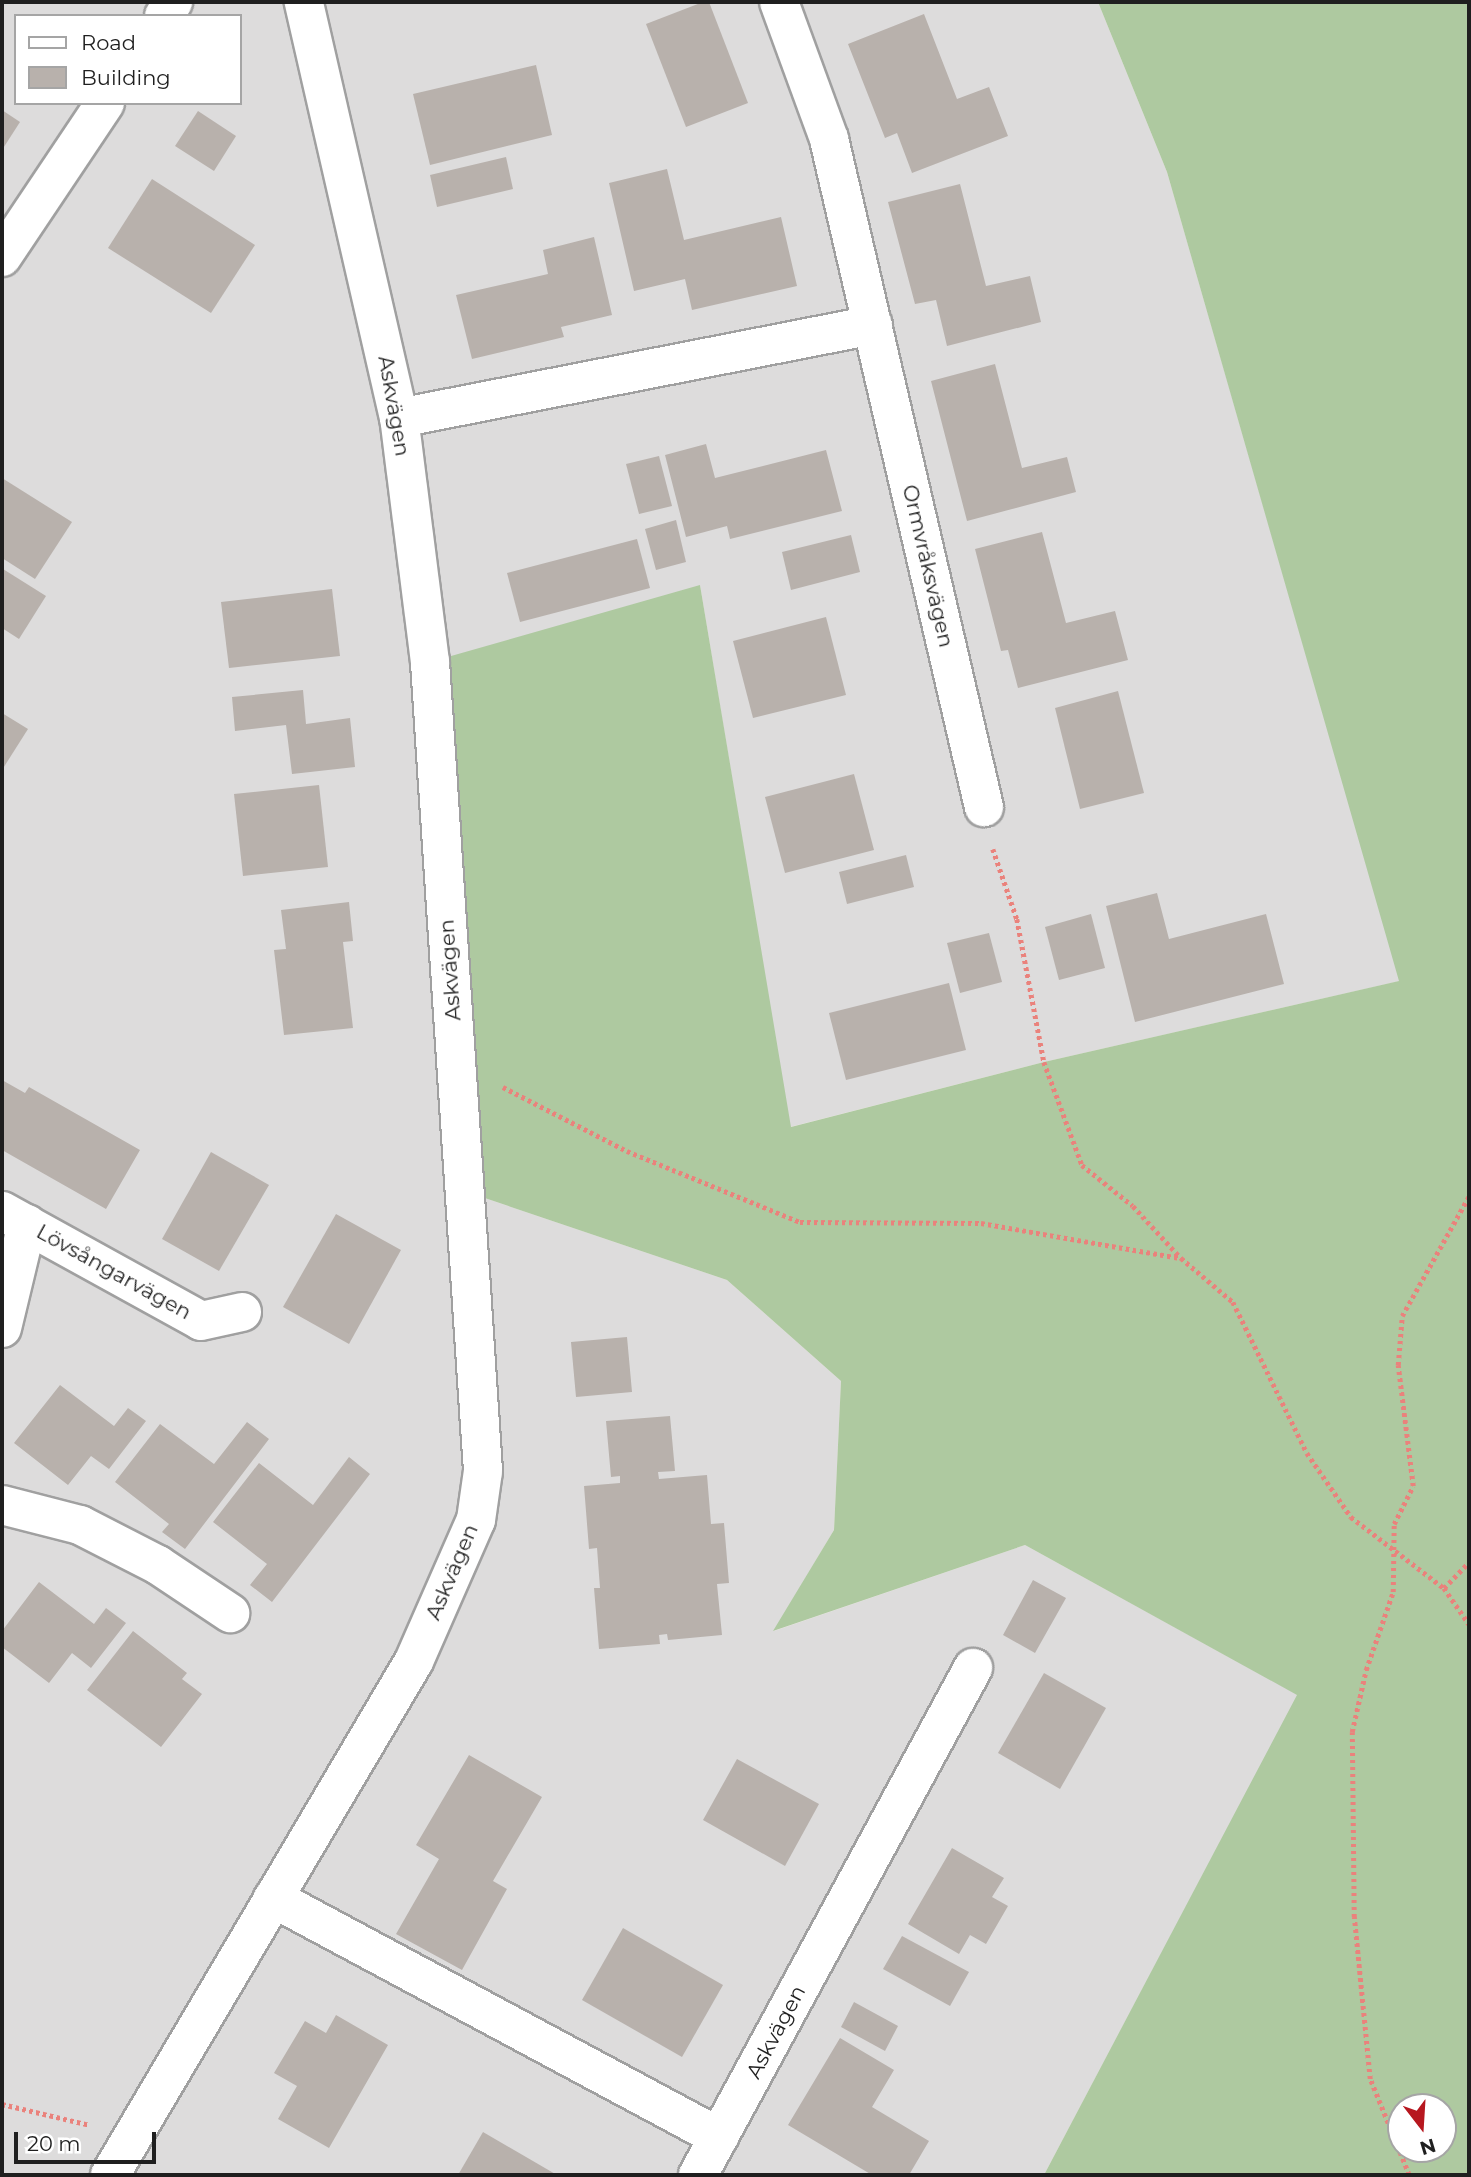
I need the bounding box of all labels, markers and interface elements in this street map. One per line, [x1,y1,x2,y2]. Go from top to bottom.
legend [14,14,242,105]
text: Road [81,30,136,55]
text: Building [81,65,171,90]
street label: Askvägen [373,354,415,458]
street label: Ormvråksvägen [897,482,959,650]
street label: Askvägen [434,918,466,1022]
street label: Lövsångarvägen [32,1219,196,1325]
street label: Askvägen [421,1520,483,1624]
street label: Askvägen [741,1981,811,2083]
north arrow [1387,2093,1457,2163]
scale bar [18,2118,159,2162]
text: 20 m [27,2131,81,2156]
text: N [1417,2133,1438,2160]

